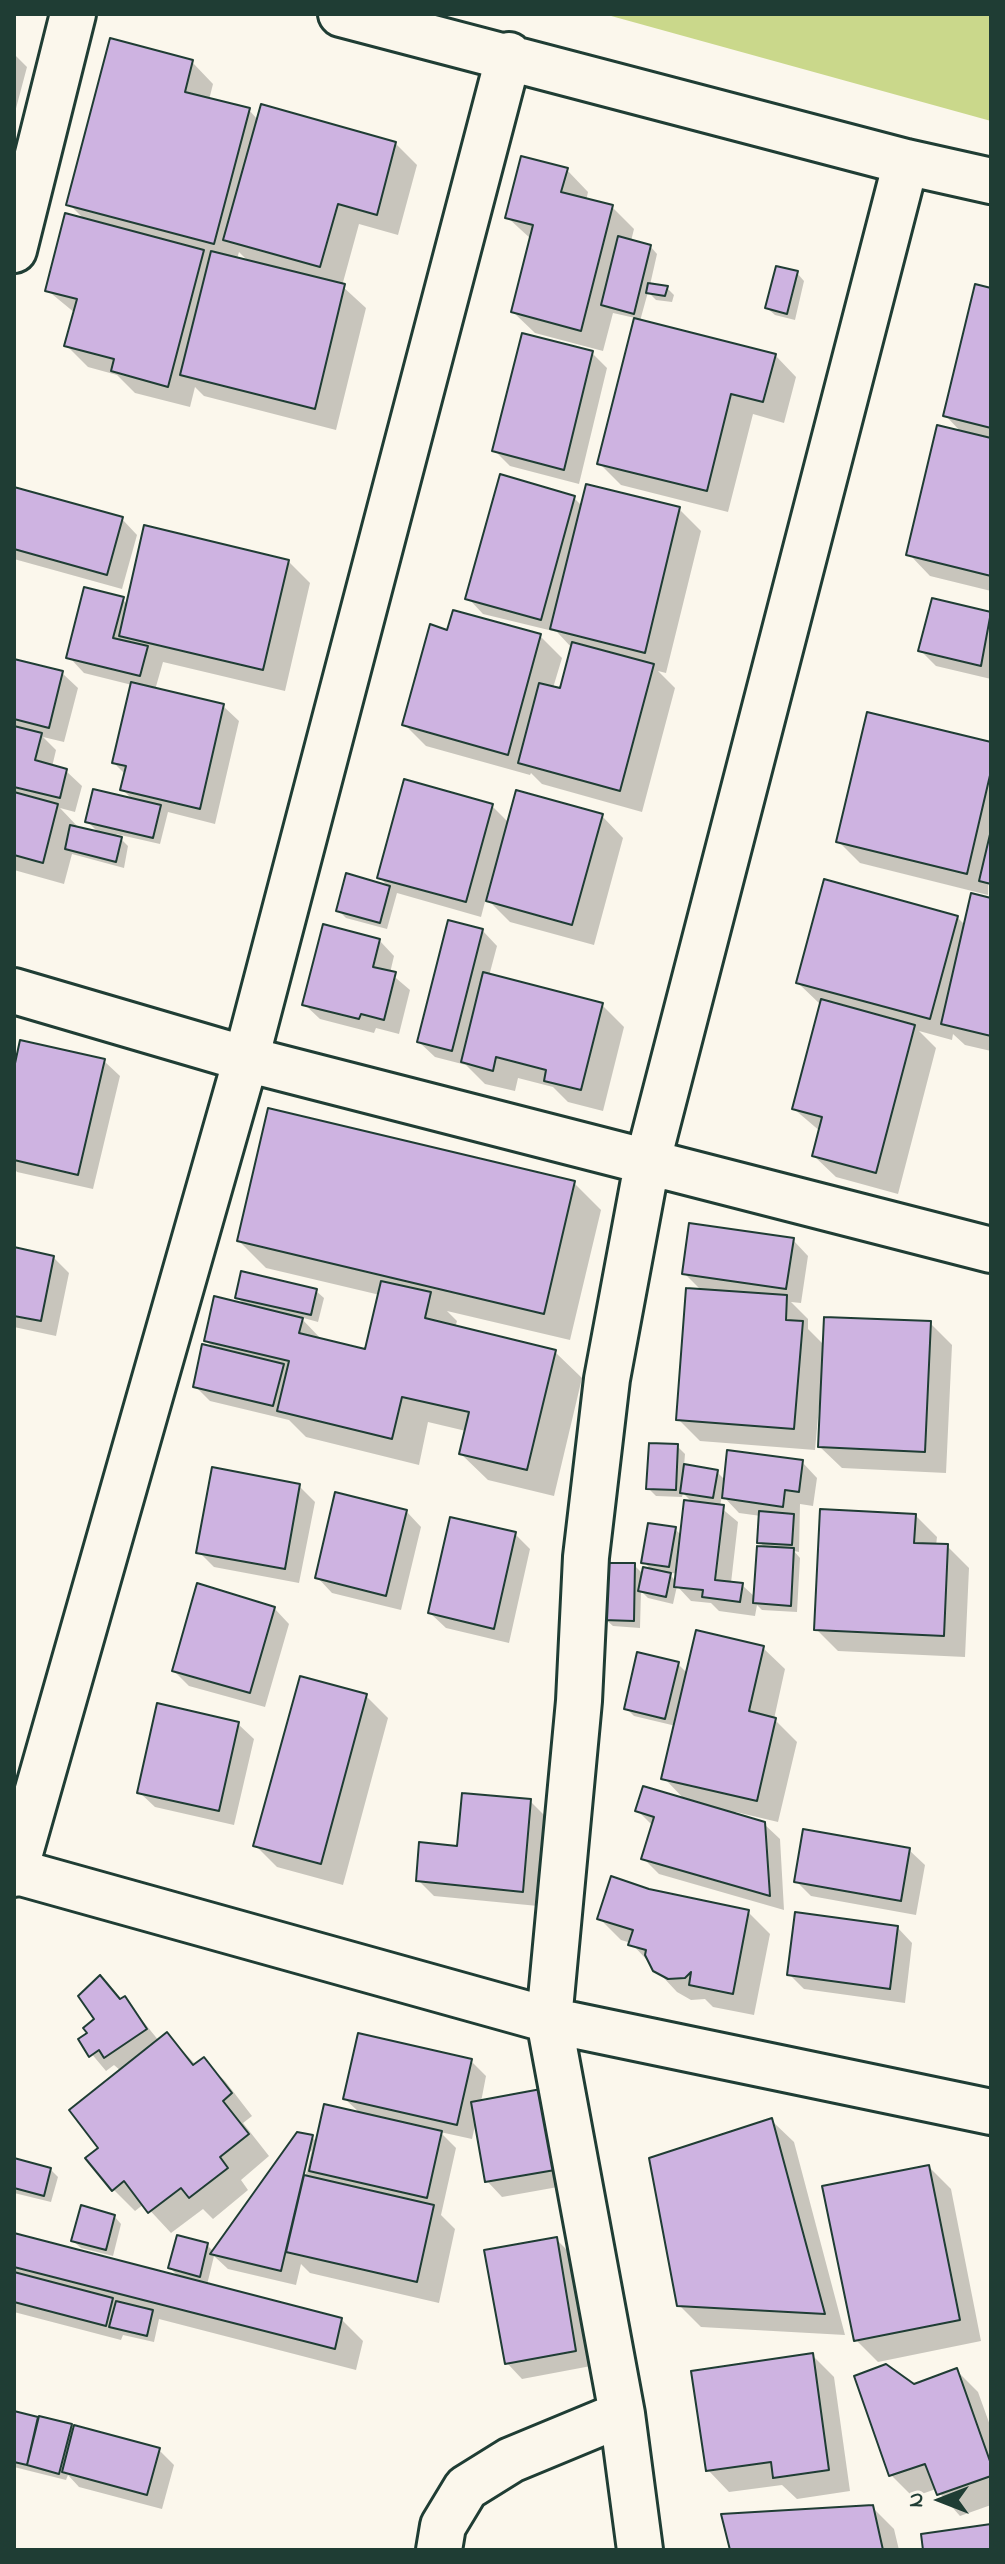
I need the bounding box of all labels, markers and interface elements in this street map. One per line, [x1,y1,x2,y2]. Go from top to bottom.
north arrow [901,2460,981,2540]
text: N [901,2493,933,2507]

